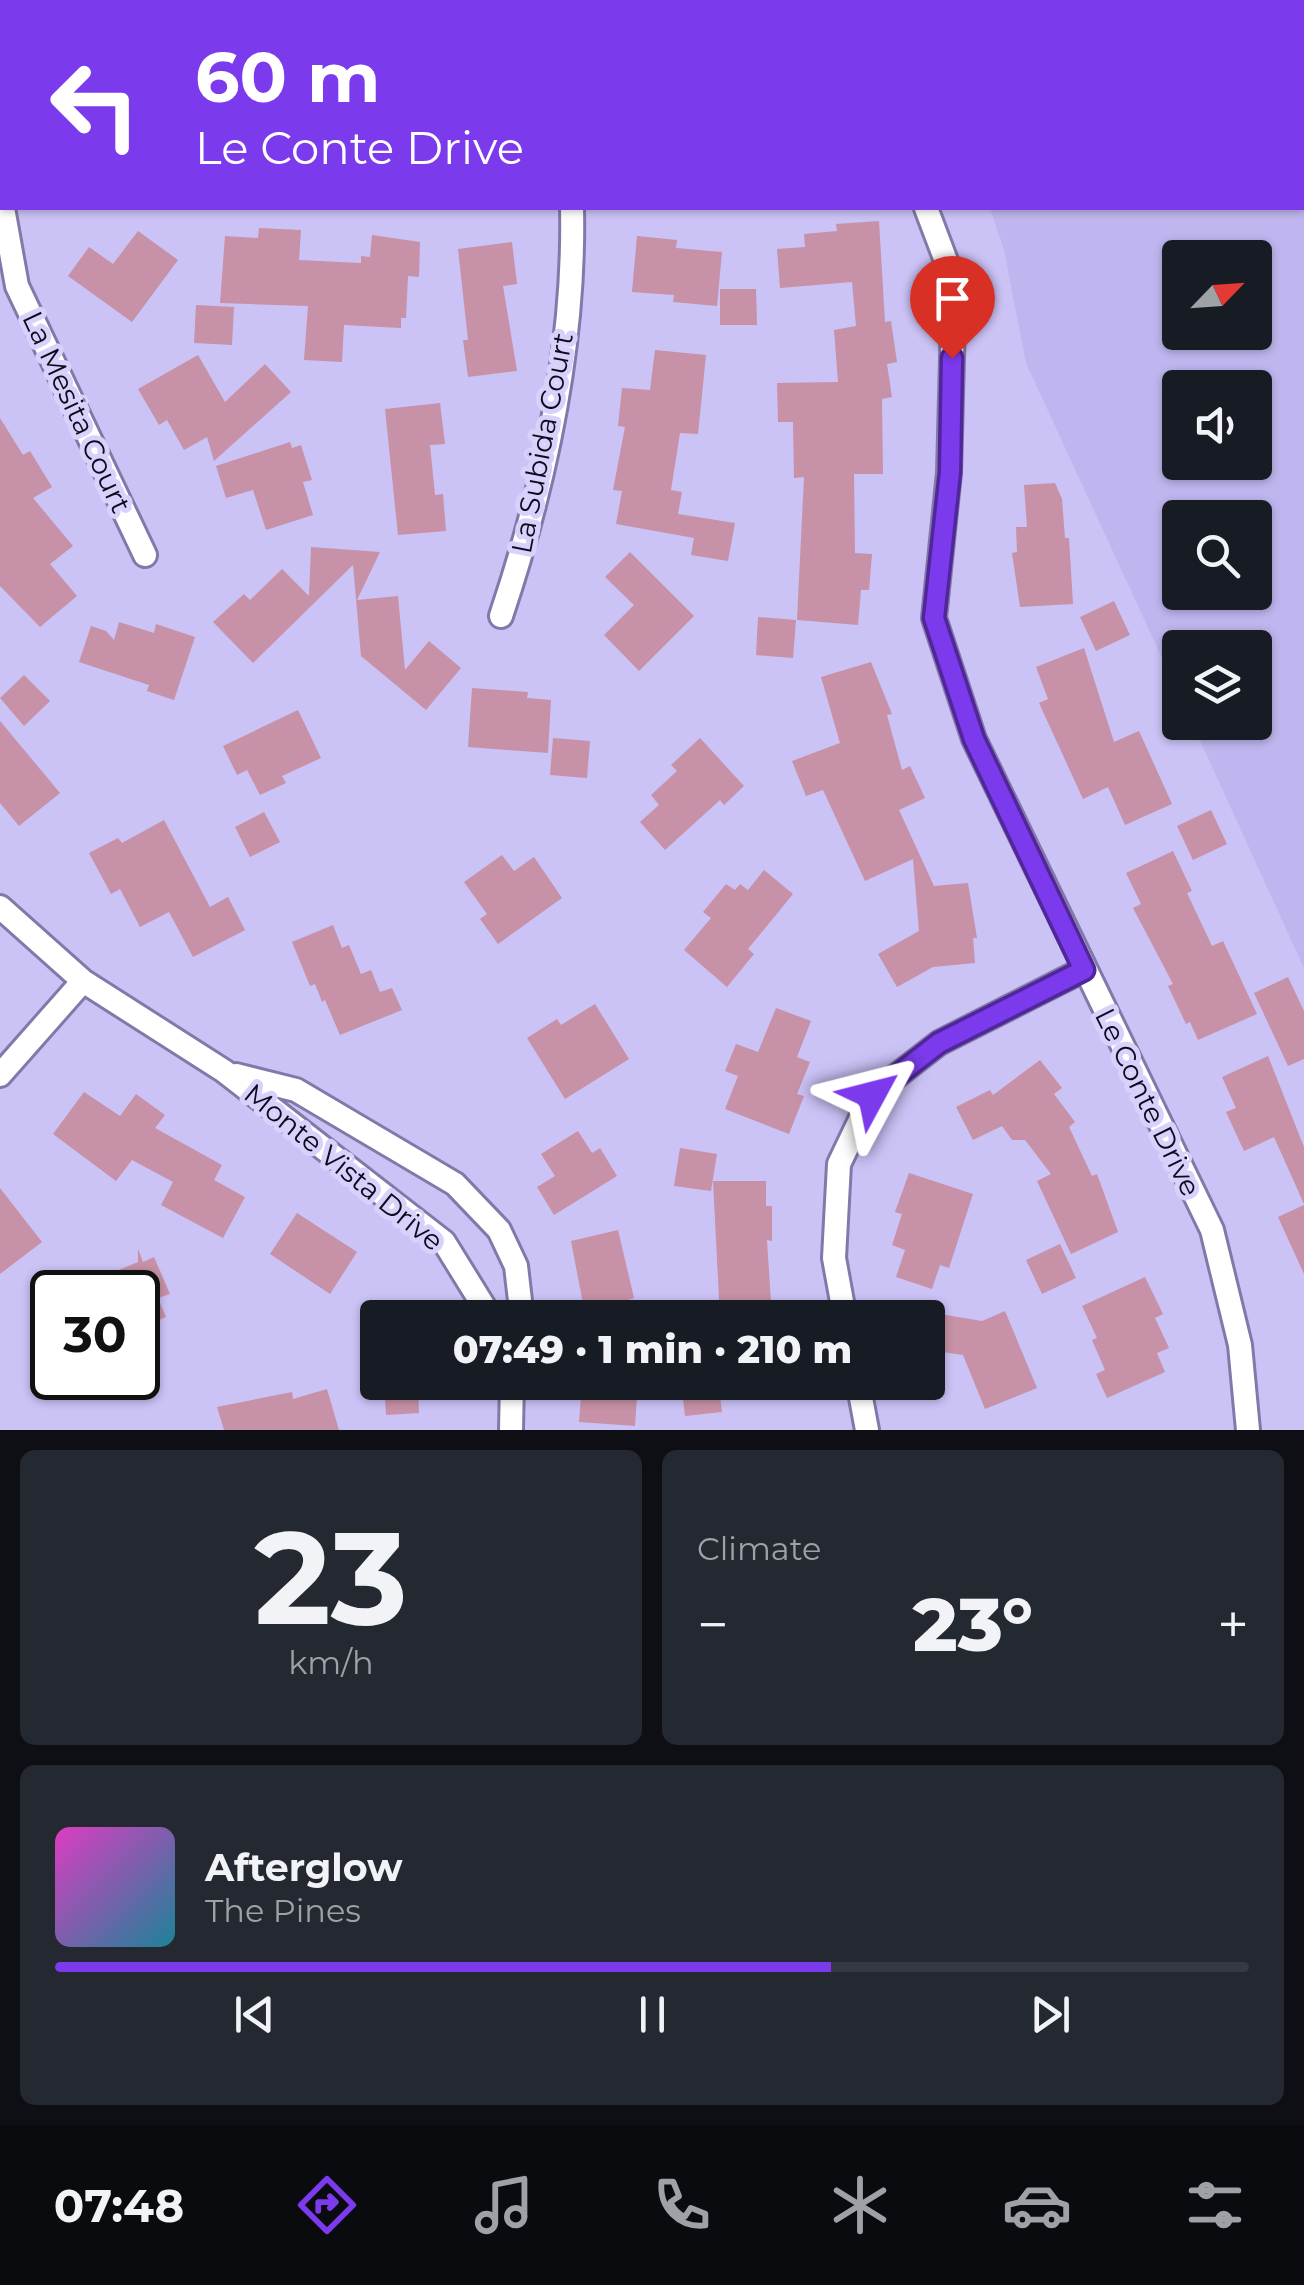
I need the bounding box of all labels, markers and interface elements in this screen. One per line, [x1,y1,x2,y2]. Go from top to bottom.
text: 60 m [195,34,380,120]
icon: left [30,40,160,170]
text: Le Conte Drive [195,120,524,175]
north arrow [1162,240,1272,350]
map controls [1162,240,1272,740]
pin [910,256,995,359]
icon: arrive [925,271,980,326]
street label: La Mesita Court [15,306,139,518]
street label: La Subida Court [504,330,580,556]
button: sound [1162,370,1272,480]
button: search [1162,500,1272,610]
button: layers [1162,630,1272,740]
street label: Le Conte Drive [1088,1003,1208,1201]
position arrow [820,1043,924,1147]
street label: Monte Vista Drive [237,1076,451,1258]
speed limit sign: 30 [30,1270,160,1400]
text: 07:49 · 1 min · 210 m [453,1326,852,1373]
text: 23 [254,1498,408,1657]
text: Climate [697,1529,821,1568]
text: 23° [913,1578,1033,1670]
text: − [697,1591,729,1658]
text: + [1217,1591,1249,1658]
text: km/h [288,1643,374,1682]
text: Afterglow [205,1844,403,1891]
text: The Pines [205,1891,361,1930]
icon: previous [227,1987,282,2042]
icon: pause [625,1987,680,2042]
icon: next [1023,1987,1078,2042]
icon: directions [292,2170,362,2240]
icon: music [469,2170,539,2240]
icon: phone [647,2170,717,2240]
icon: climate [825,2170,895,2240]
icon: car [1002,2170,1072,2240]
icon: filters [1180,2170,1250,2240]
text: 07:48 [54,2178,184,2233]

